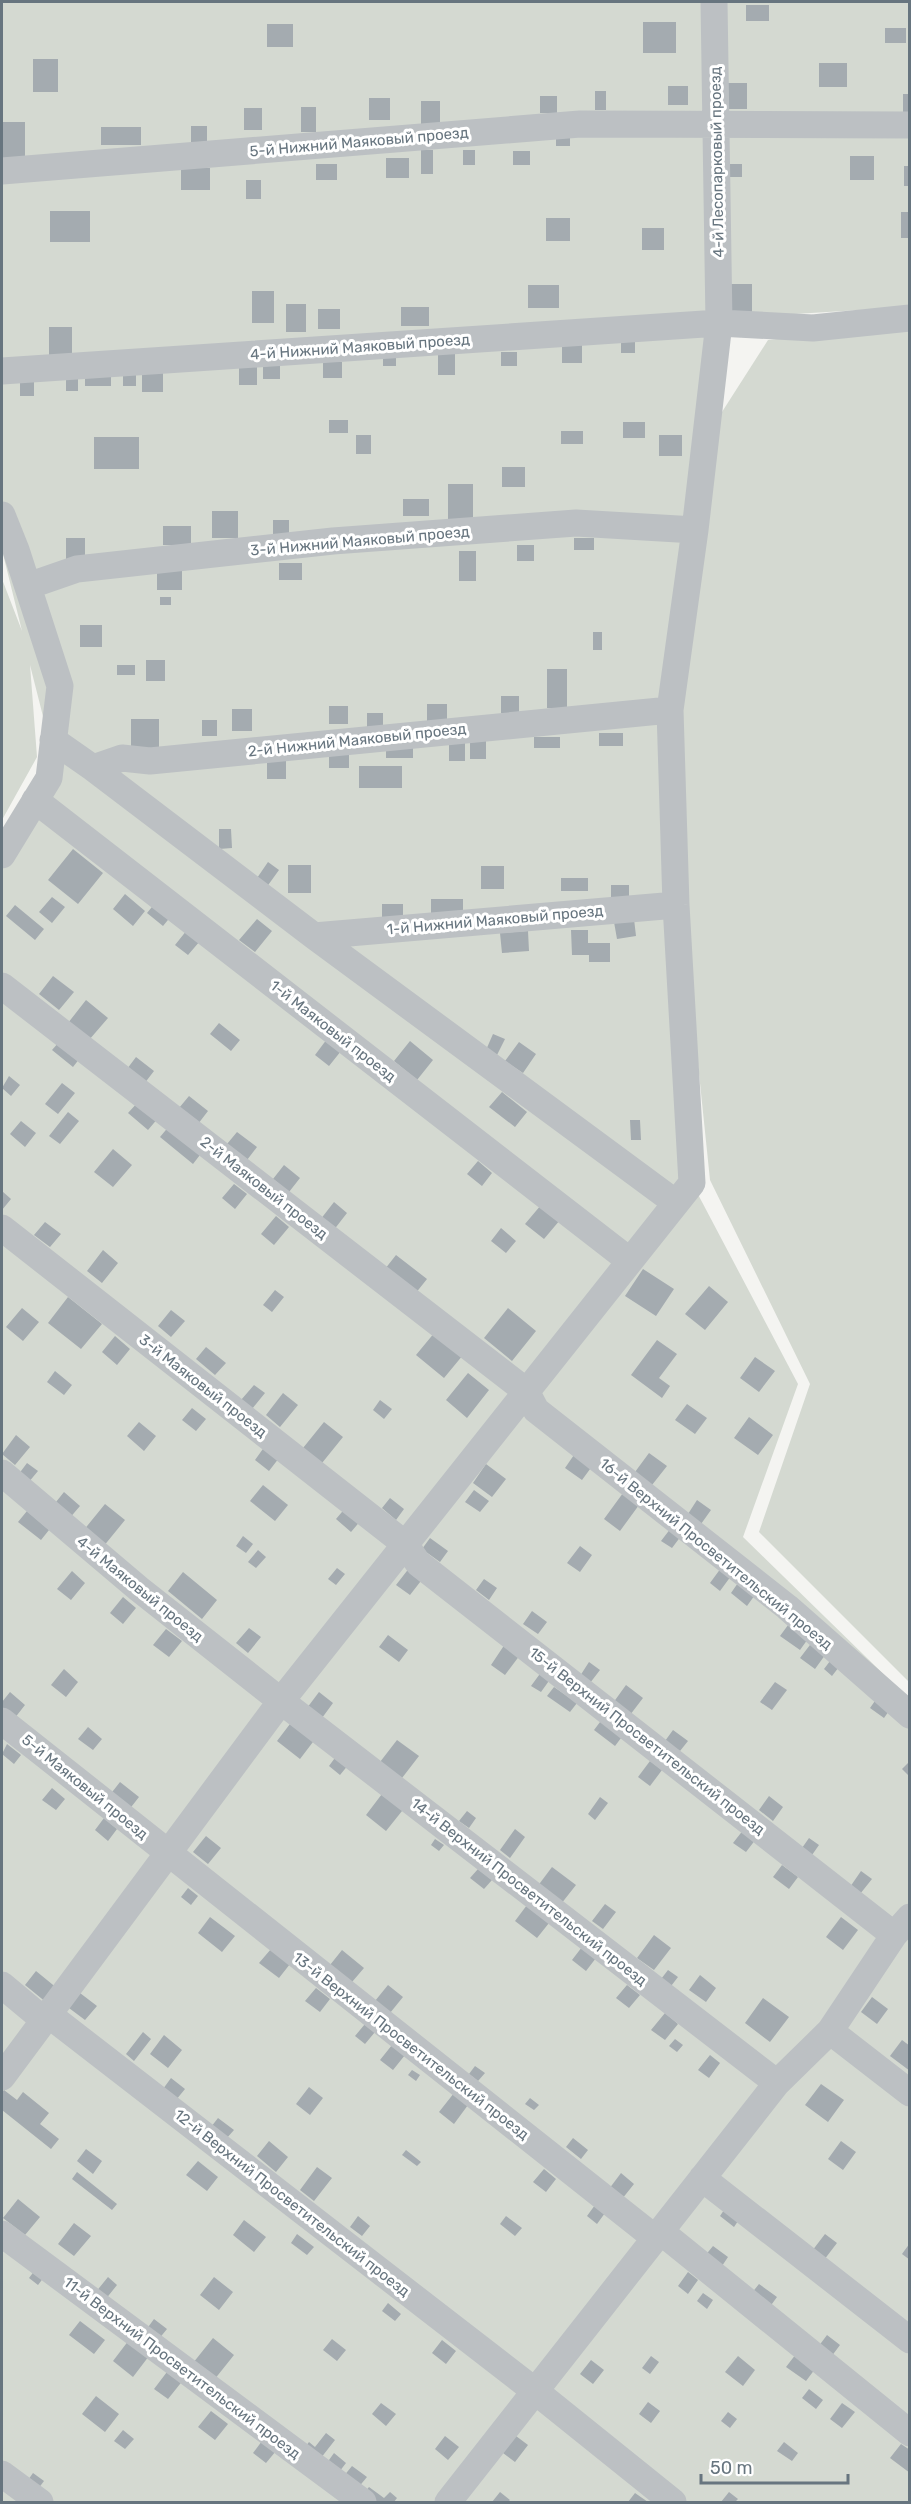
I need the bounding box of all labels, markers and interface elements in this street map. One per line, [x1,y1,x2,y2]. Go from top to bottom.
street label: 4-й Лесопарковый проезд [706,66,728,258]
street label: 5-й Нижний Маяковый проезд [249,123,469,161]
street label: 4-й Нижний Маяковый проезд [249,330,471,364]
street label: 3-й Нижний Маяковый проезд [250,522,470,560]
street label: 2-й Нижний Маяковый проезд [247,720,467,760]
street label: 1-й Нижний Маяковый проезд [386,902,604,938]
street label: 1-й Маяковый проезд [267,976,399,1086]
street label: 2-й Маяковый проезд [197,1133,331,1243]
street label: 3-й Маяковый проезд [136,1331,270,1441]
street label: 16-й Верхний Просветительский проезд [596,1454,836,1654]
street label: 4-й Маяковый проезд [73,1532,207,1646]
street label: 15-й Верхний Просветительский проезд [526,1643,768,1839]
street label: 5-й Маяковый проезд [18,1731,152,1843]
street label: 14-й Верхний Просветительский проезд [407,1794,651,1990]
street label: 13-й Верхний Просветительский проезд [290,1948,532,2144]
street label: 12-й Верхний Просветительский проезд [171,2106,413,2300]
street label: 11-й Верхний Просветительский проезд [60,2273,304,2463]
scale bar [701,2447,848,2485]
text: 50 m [710,2457,753,2479]

